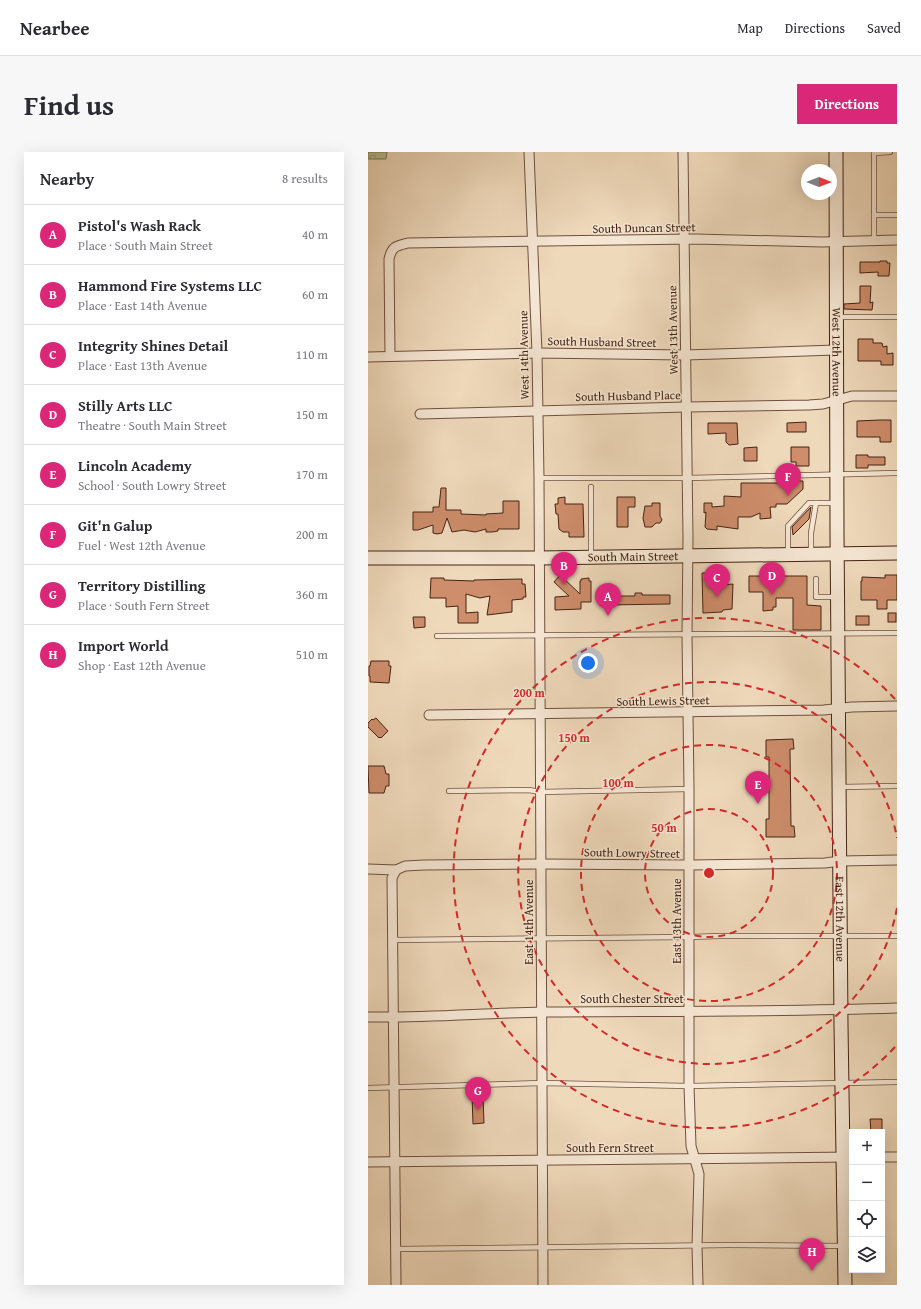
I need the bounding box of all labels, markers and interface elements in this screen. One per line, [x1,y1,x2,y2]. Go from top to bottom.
text: Nearbee [20,14,90,42]
text: Map [737,18,763,38]
text: Directions [785,18,845,38]
text: Saved [867,18,901,38]
text: Find us [24,84,114,125]
button: Directions [797,84,897,124]
north arrow [801,164,837,200]
text: Nearby [40,166,94,191]
text: 8 results [282,169,328,188]
text: Pistol's Wash Rack [78,215,201,236]
street label: South Duncan Street [592,218,697,237]
text: A [49,225,57,244]
text: 40 m [302,225,328,244]
text: Place · South Main Street [78,236,213,255]
text: Hammond Fire Systems LLC [78,275,262,296]
text: B [49,285,57,304]
text: 60 m [302,285,328,304]
street label: West 13th Avenue [663,285,682,375]
text: Place · East 14th Avenue [78,296,207,315]
street label: West 12th Avenue [828,307,846,397]
street label: West 14th Avenue [514,310,533,400]
street label: South Husband Street [547,332,658,351]
text: Integrity Shines Detail [78,335,228,356]
text: C [49,345,57,364]
text: 110 m [296,345,328,364]
text: Place · East 13th Avenue [78,356,207,375]
street label: South Husband Place [575,386,681,405]
text: Stilly Arts LLC [78,395,172,416]
text: D [49,405,57,424]
text: 150 m [296,405,328,424]
text: Theatre · South Main Street [78,416,227,435]
text: Lincoln Academy [78,455,192,476]
pin: F [775,463,801,496]
text: E [50,465,56,484]
text: 170 m [296,465,328,484]
text: School · South Lowry Street [78,476,226,495]
text: Git'n Galup [78,515,152,536]
text: F [50,525,56,544]
text: 200 m [296,525,328,544]
text: Fuel · West 12th Avenue [78,536,205,555]
street label: South Main Street [587,547,679,565]
pin: B [551,552,577,585]
pin: D [759,562,785,595]
pin: C [704,564,730,597]
text: Territory Distilling [78,575,206,596]
pin: A [595,583,621,616]
text: G [49,585,57,604]
text: 360 m [296,585,328,604]
text: Place · South Fern Street [78,596,210,615]
text: Import World [78,635,169,656]
text: H [48,645,58,664]
text: 510 m [296,645,328,664]
your location [578,653,598,673]
text: Shop · East 12th Avenue [78,656,206,675]
text: 200 m [513,684,546,701]
street label: South Lewis Street [616,691,711,710]
text: 150 m [558,729,591,746]
pin: E [745,771,771,804]
text: 100 m [602,774,635,791]
text: 50 m [651,819,677,836]
street label: South Lowry Street [584,843,681,862]
centre of rings [702,866,716,880]
street label: East 12th Avenue [832,876,849,962]
street label: East 13th Avenue [668,878,685,964]
street label: East 14th Avenue [520,879,537,965]
street label: South Chester Street [580,990,685,1007]
pin: G [465,1077,491,1110]
map controls [849,1129,885,1273]
button: + [849,1129,885,1165]
street label: South Fern Street [566,1139,655,1156]
button: − [849,1165,885,1201]
button: locate [849,1201,885,1237]
button: layers [849,1237,885,1273]
pin: H [799,1238,825,1271]

